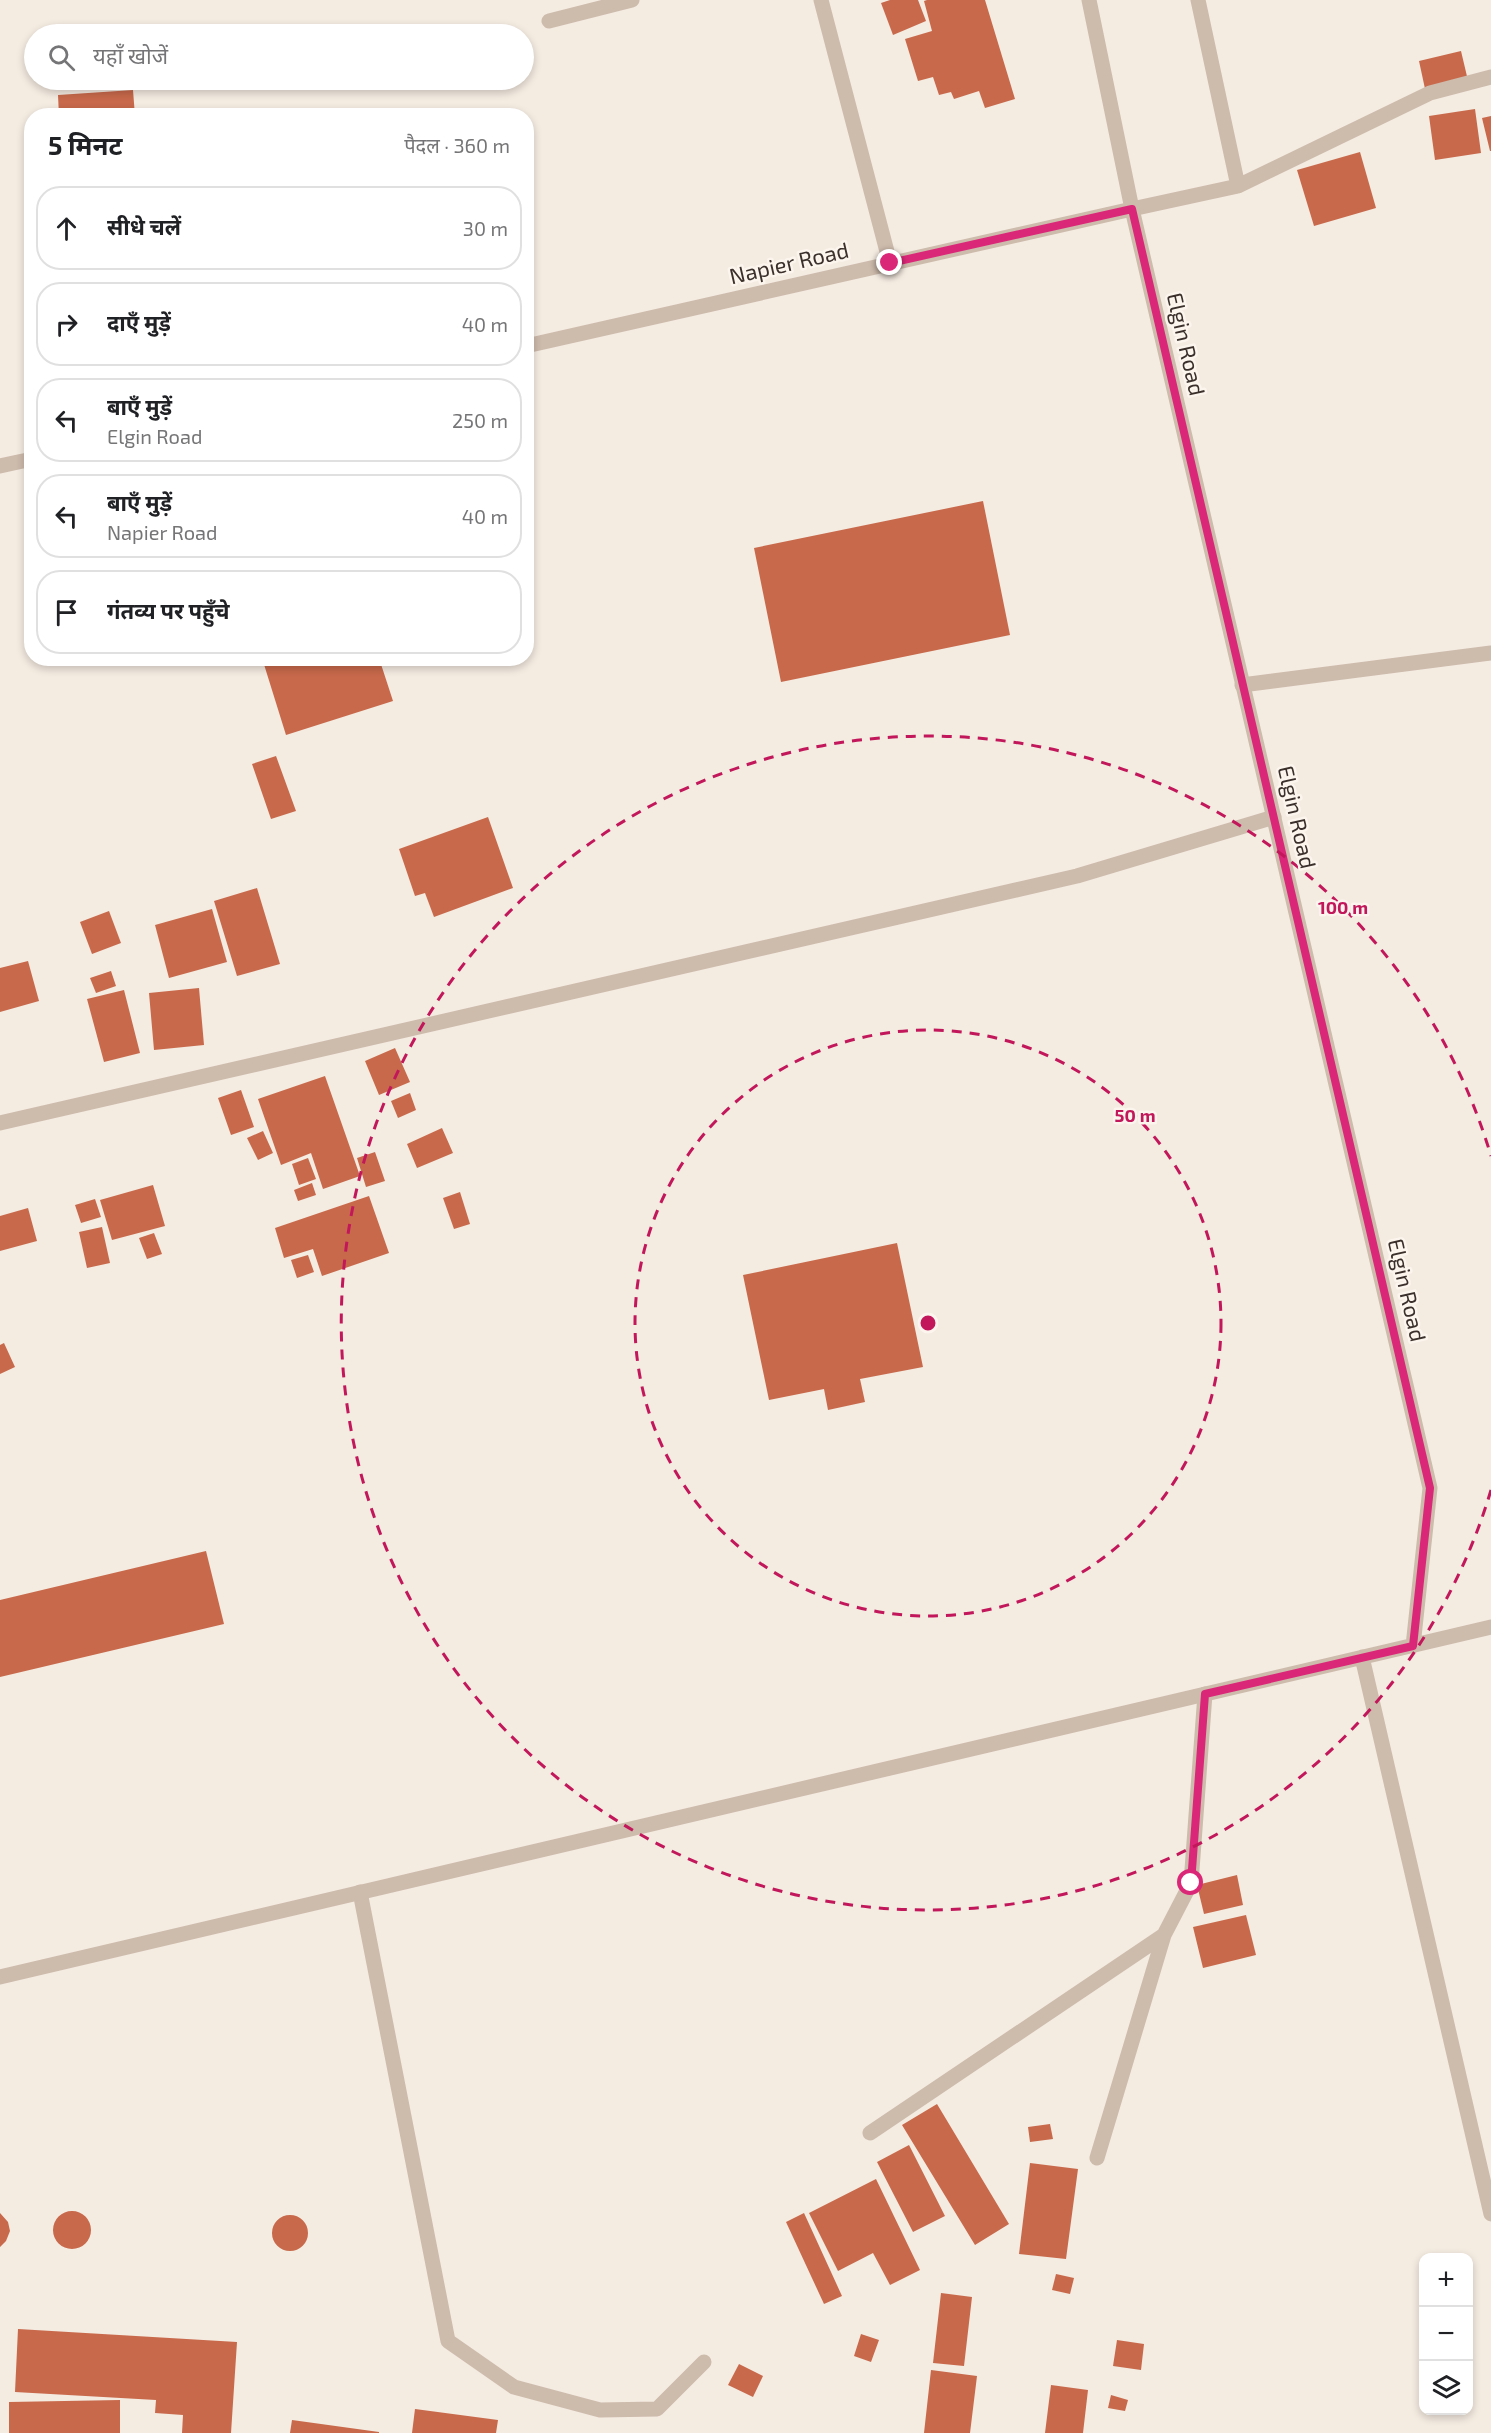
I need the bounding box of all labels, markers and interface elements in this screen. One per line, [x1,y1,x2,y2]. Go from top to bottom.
search box [24,24,534,90]
icon: search [45,41,78,74]
text: यहाँ खोजें [93,42,168,68]
text: 5 मिनट [48,129,123,160]
text: पैदल · 360 m [404,133,510,157]
icon: ahead [50,212,83,245]
text: सीधे चलें [107,213,181,239]
text: 30 m [463,216,508,240]
street label: Napier Road [727,236,851,288]
route end [876,249,902,275]
street label: Elgin Road [1163,290,1211,398]
icon: right [50,308,83,341]
text: दाएँ मुड़ें [107,309,171,335]
text: 40 m [462,312,508,336]
text: बाएँ मुड़ें [107,393,172,419]
icon: left [50,404,83,437]
text: 250 m [452,408,508,432]
text: Elgin Road [107,424,202,448]
text: बाएँ मुड़ें [107,489,172,515]
icon: left [50,500,83,533]
text: 40 m [462,504,508,528]
text: Napier Road [107,520,218,544]
icon: arrive [50,596,83,629]
text: गंतव्य पर पहुँचे [107,597,230,623]
street label: Elgin Road [1274,763,1322,871]
text: 100 m [1318,896,1368,918]
text: 50 m [1114,1104,1156,1126]
street label: Elgin Road [1384,1236,1432,1344]
centre of rings [918,1313,938,1333]
route start [1177,1869,1203,1895]
map controls [1419,2253,1473,2415]
button: + [1419,2253,1473,2307]
button: − [1419,2307,1473,2361]
button: layers [1419,2361,1473,2415]

